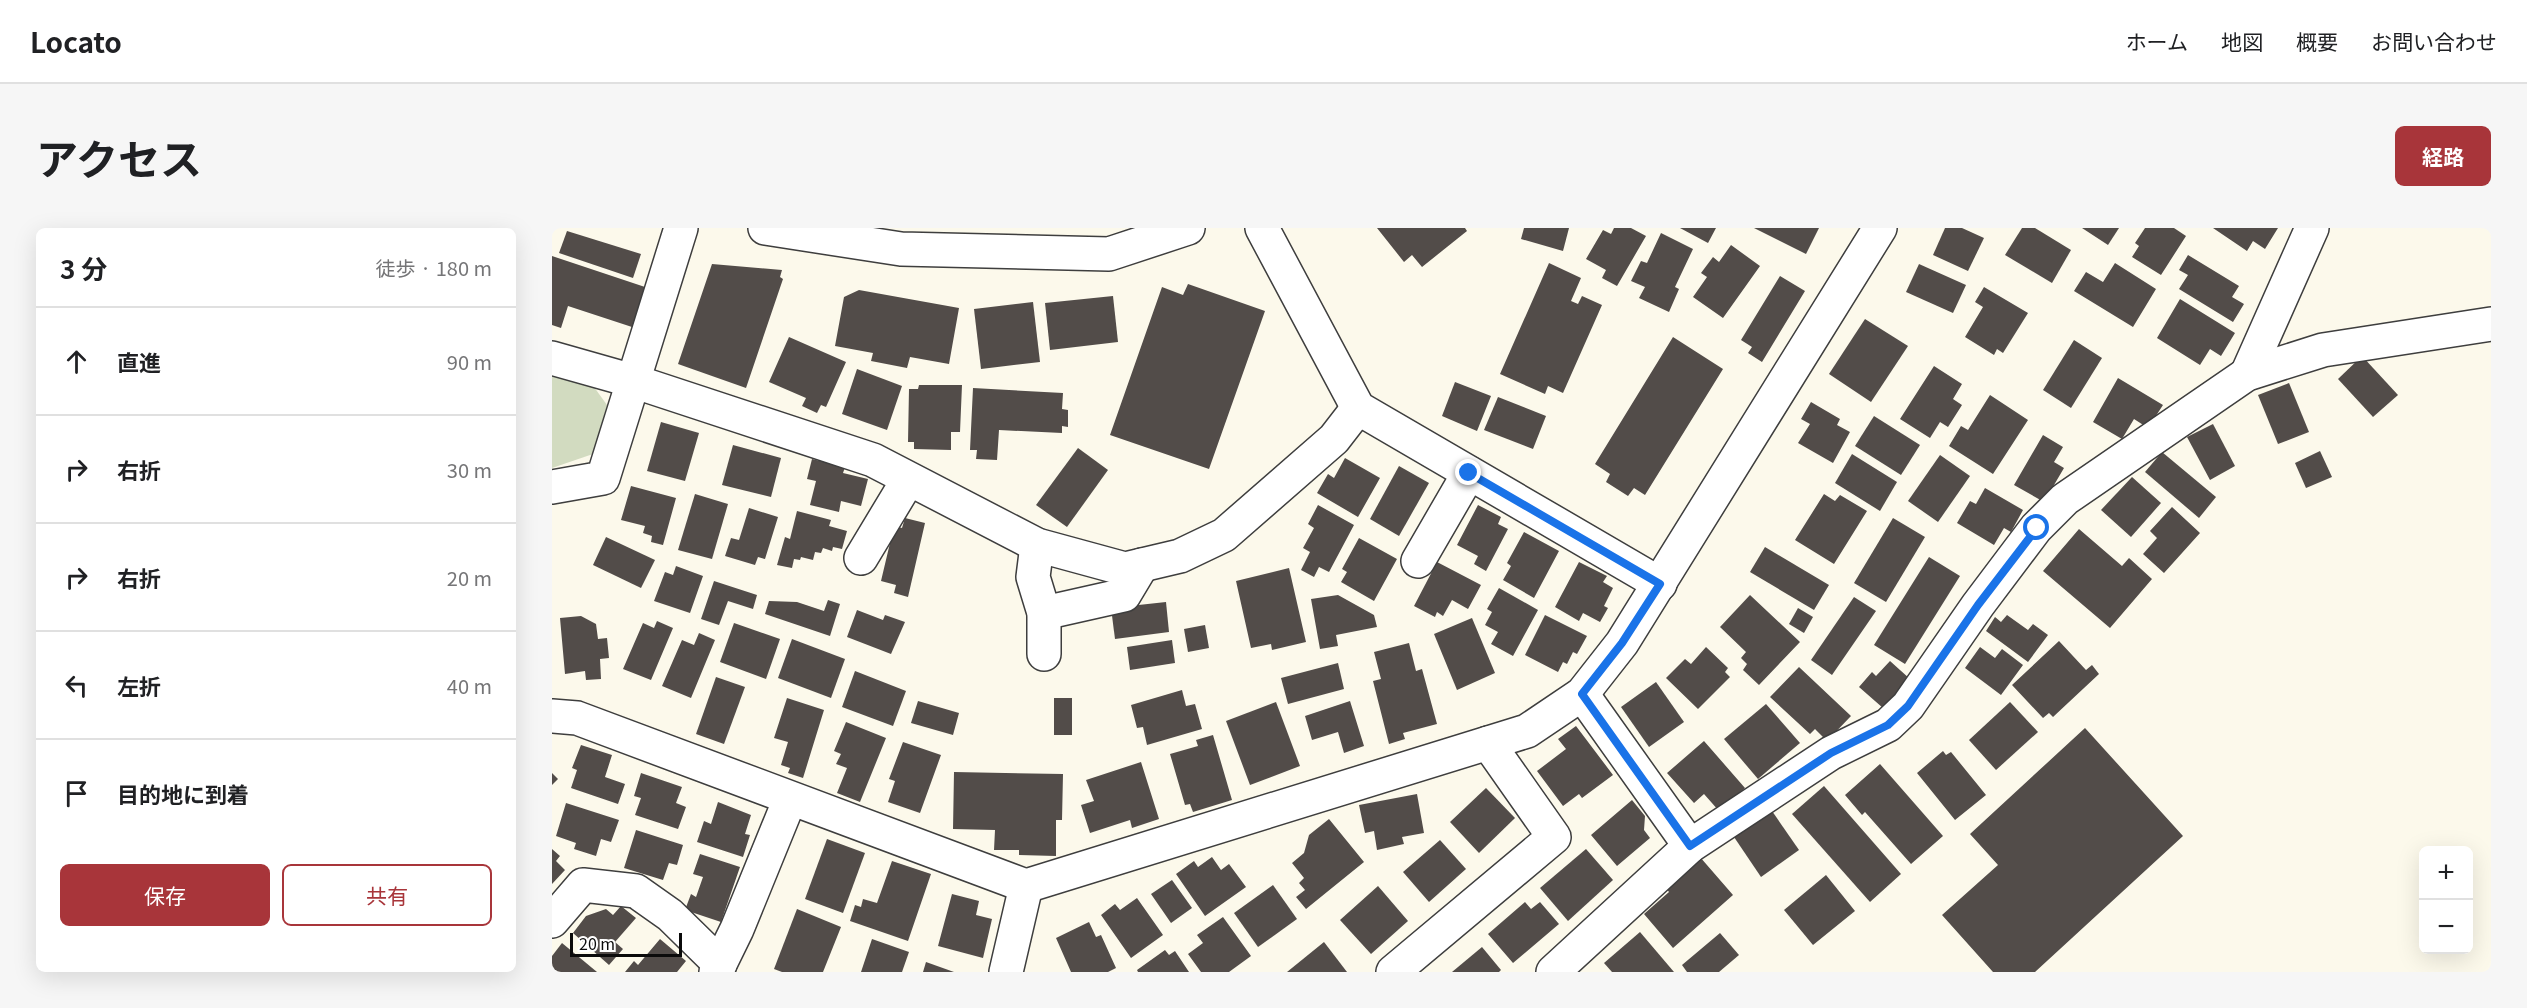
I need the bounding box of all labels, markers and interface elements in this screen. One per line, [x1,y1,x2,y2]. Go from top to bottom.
text: Locato [30,21,122,61]
text: ホーム [2126,26,2188,56]
text: 地図 [2221,26,2263,56]
text: 概要 [2296,26,2338,56]
text: お問い合わせ [2371,26,2497,56]
text: アクセス [36,126,202,187]
button: 経路 [2395,126,2491,186]
text: 3 分 [60,249,107,286]
text: 徒歩 · 180 m [376,253,492,282]
icon: ahead [60,345,93,378]
text: 直進 [117,345,161,377]
text: 90 m [447,347,492,376]
icon: right [60,453,93,486]
text: 右折 [117,453,161,485]
text: 30 m [447,455,492,484]
route end [1455,459,1481,485]
route start [2023,514,2049,540]
icon: right [60,561,93,594]
text: 右折 [117,561,161,593]
text: 20 m [447,563,492,592]
icon: left [60,669,93,702]
text: 左折 [117,669,161,701]
text: 40 m [447,671,492,700]
icon: arrive [60,777,93,810]
text: 目的地に到着 [117,777,249,809]
map controls [2419,846,2473,954]
button: + [2419,846,2473,900]
button: 保存 [60,864,270,926]
button: 共有 [282,864,492,926]
button: − [2419,900,2473,954]
scale bar [570,930,682,958]
text: 20 m [579,931,615,955]

